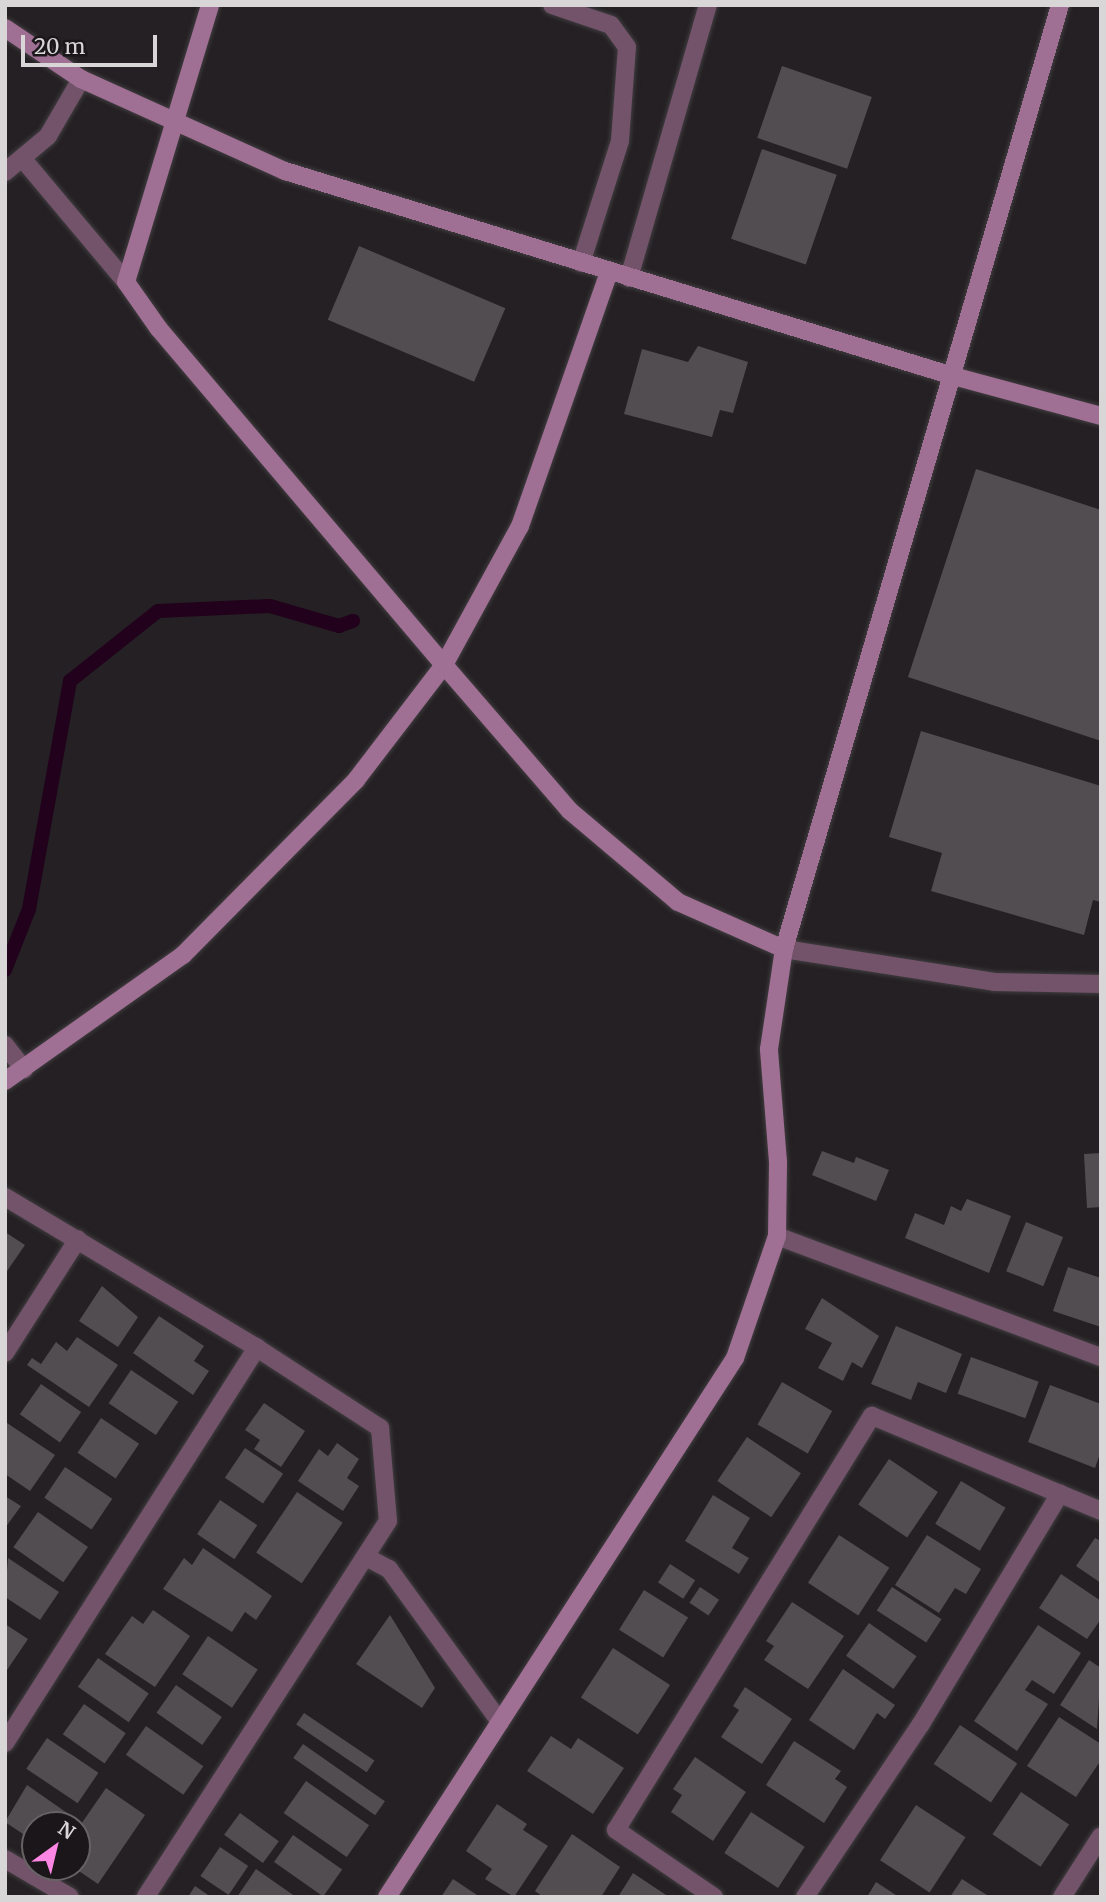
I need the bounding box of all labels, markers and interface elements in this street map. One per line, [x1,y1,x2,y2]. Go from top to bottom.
scale bar [24,21,161,65]
text: 20 m [34,33,85,60]
north arrow [21,1811,91,1881]
text: N [54,1816,80,1844]

